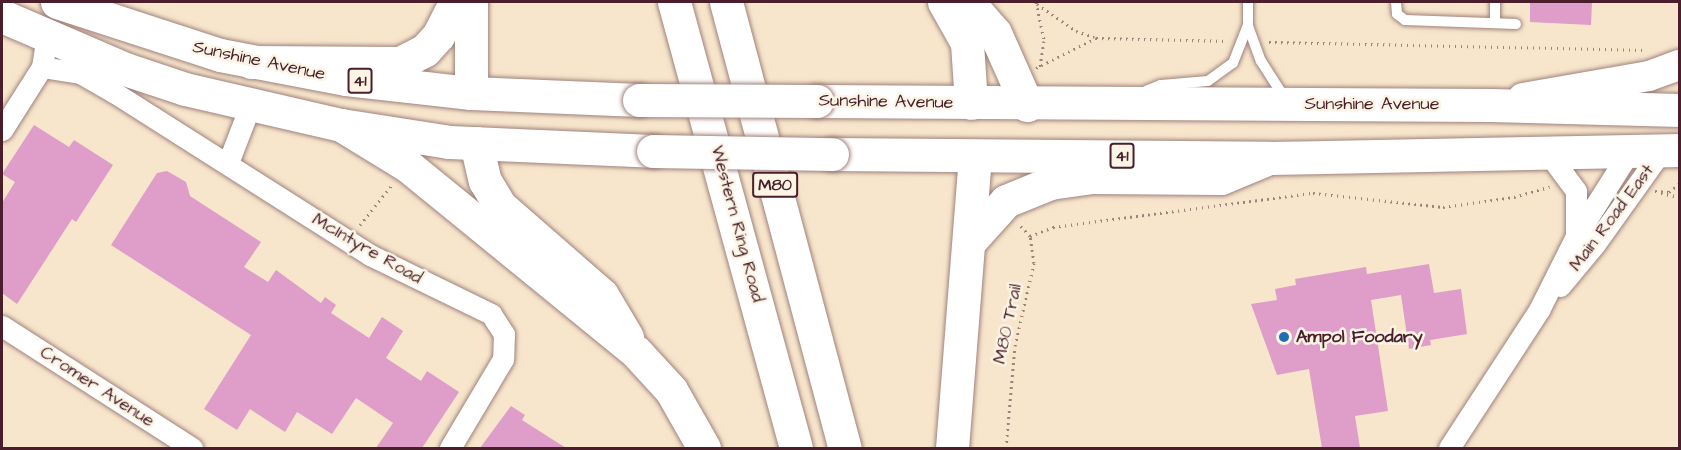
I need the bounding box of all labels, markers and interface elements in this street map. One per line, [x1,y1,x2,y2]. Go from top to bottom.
street label: Sunshine Avenue [191,36,327,86]
road number: 41 [346,68,374,94]
street label: Sunshine Avenue [818,90,954,114]
street label: Sunshine Avenue [1305,93,1439,115]
street label: Western Ring Road [706,143,768,305]
road number: 41 [1108,143,1136,169]
street label: Main Road East [1565,161,1659,275]
road number: M80 [751,172,799,198]
street label: McIntyre Road [308,209,426,289]
street label: M80 Trail [989,282,1027,366]
place label: Ampol Foodary [1296,326,1423,348]
marker: Ampol Foodary [1277,330,1291,344]
street label: Cromer Avenue [36,342,158,432]

